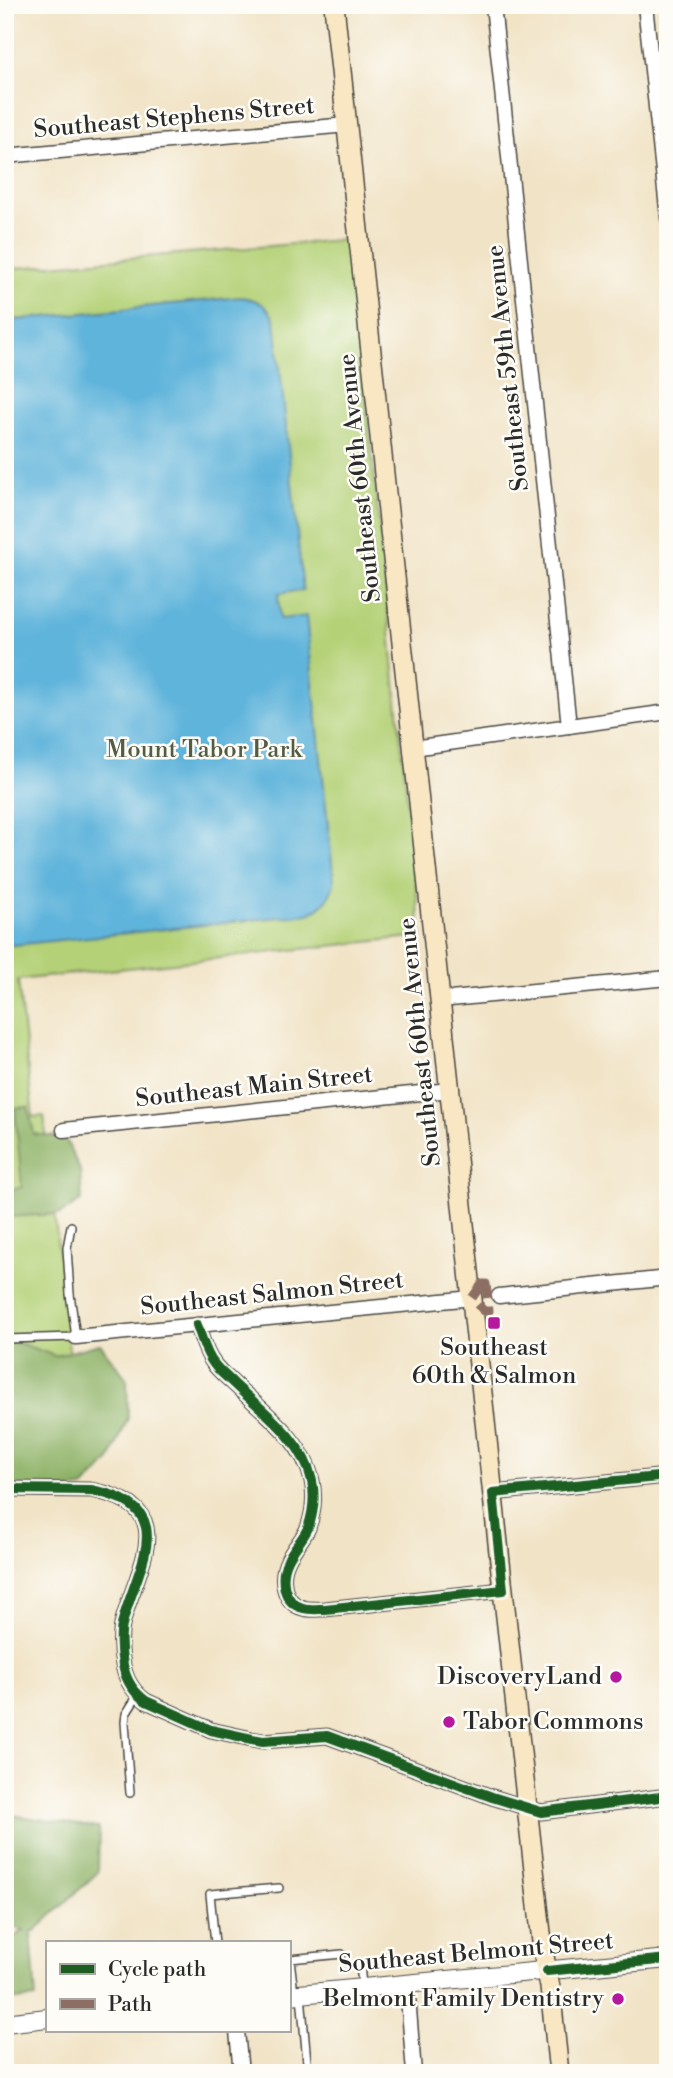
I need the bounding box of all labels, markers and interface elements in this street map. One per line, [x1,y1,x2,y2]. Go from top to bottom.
street label: Southeast Stephens Street [32,91,316,145]
street label: Southeast 59th Avenue [480,243,536,493]
street label: Southeast 60th Avenue [332,352,388,604]
park label: Mount Tabor Park [106,735,304,765]
street label: Southeast 60th Avenue [392,916,448,1168]
street label: Southeast Main Street [134,1060,374,1114]
street label: Southeast Salmon Street [139,1265,406,1323]
marker: Southeast 60th & Salmon [486,1315,502,1331]
place label: Southeast 60th & Salmon [412,1333,576,1391]
place label: DiscoveryLand [437,1662,602,1692]
marker: DiscoveryLand [608,1669,624,1685]
place label: Tabor Commons [463,1707,643,1737]
marker: Tabor Commons [441,1714,457,1730]
street label: Southeast Belmont Street [337,1926,615,1980]
legend [46,1941,290,2032]
text: Cycle path [108,1957,207,1983]
place label: Belmont Family Dentistry [322,1984,604,2014]
marker: Belmont Family Dentistry [610,1991,626,2007]
text: Path [108,1992,153,2018]

